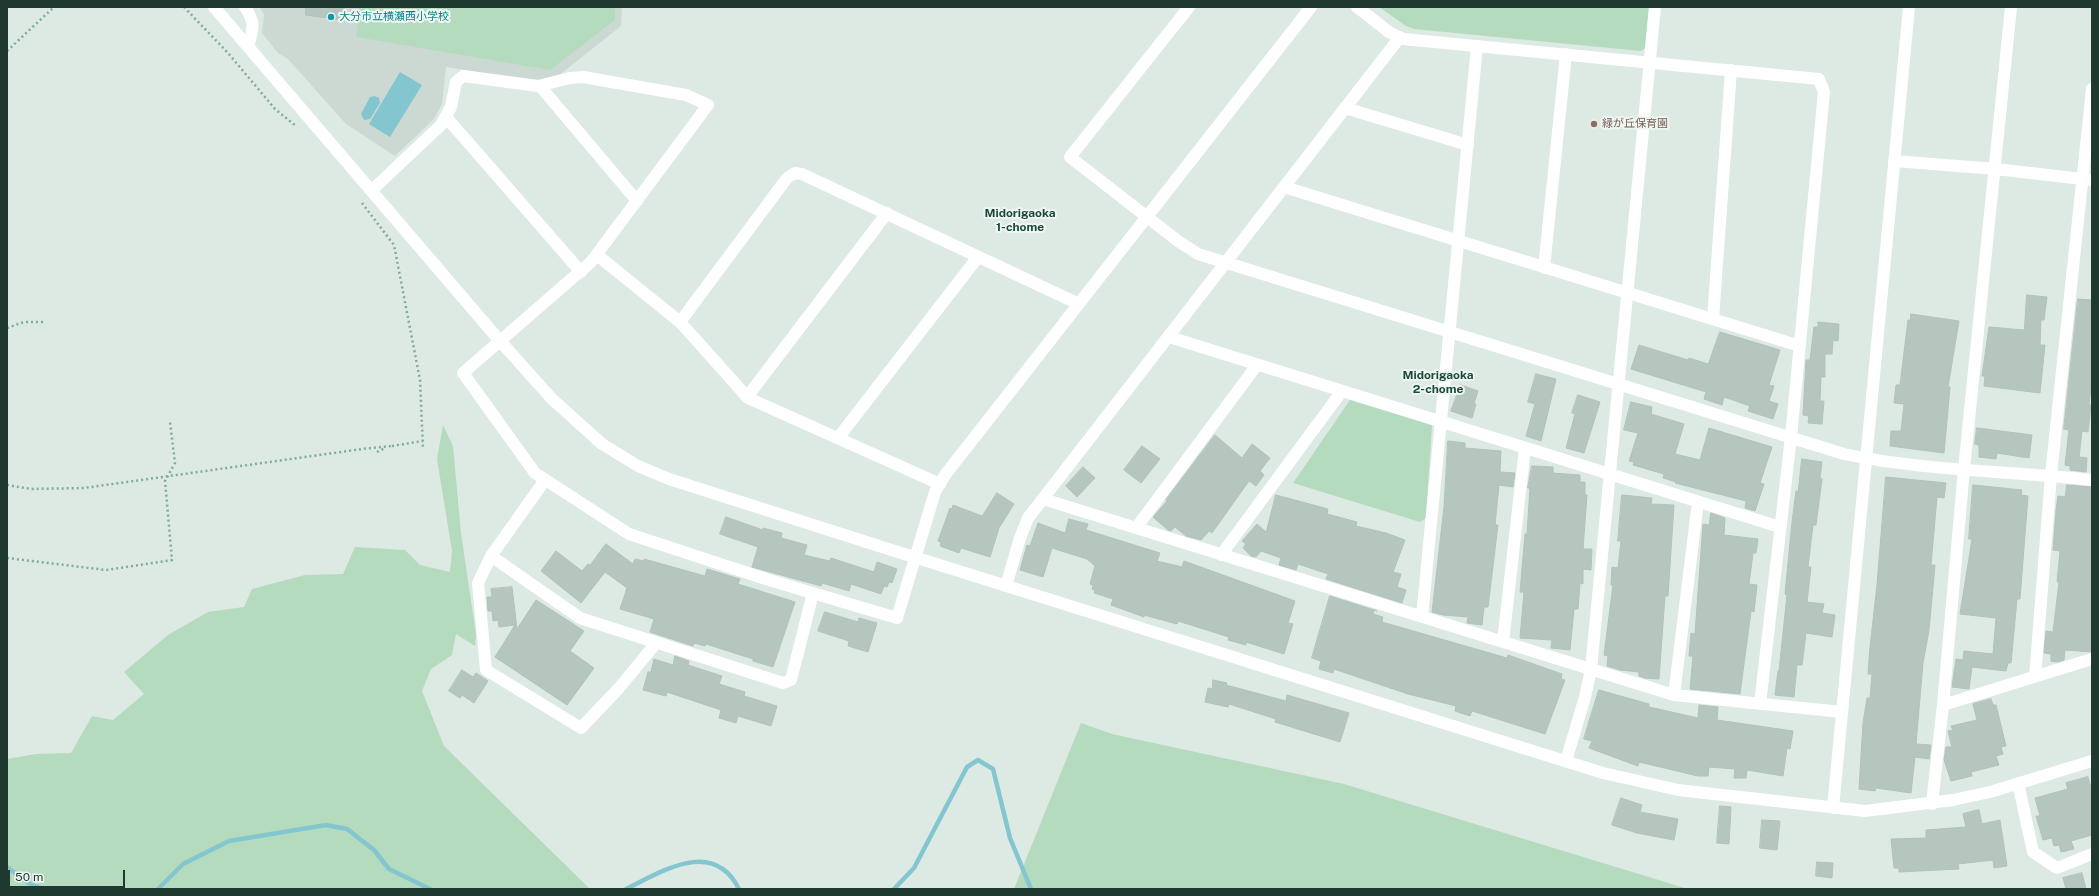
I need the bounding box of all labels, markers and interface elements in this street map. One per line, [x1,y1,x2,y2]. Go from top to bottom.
place label: 大分市立横瀬西小学校 [339,10,449,24]
marker: 大分市立横瀬西小学校 [326,12,336,22]
place label: 緑が丘保育園 [1602,117,1668,131]
marker: 緑が丘保育園 [1589,119,1599,129]
district label: Midorigaoka 1-chome [984,206,1056,234]
district label: Midorigaoka 2-chome [1402,368,1474,396]
scale bar [10,862,127,888]
text: 50 m [15,870,43,884]

